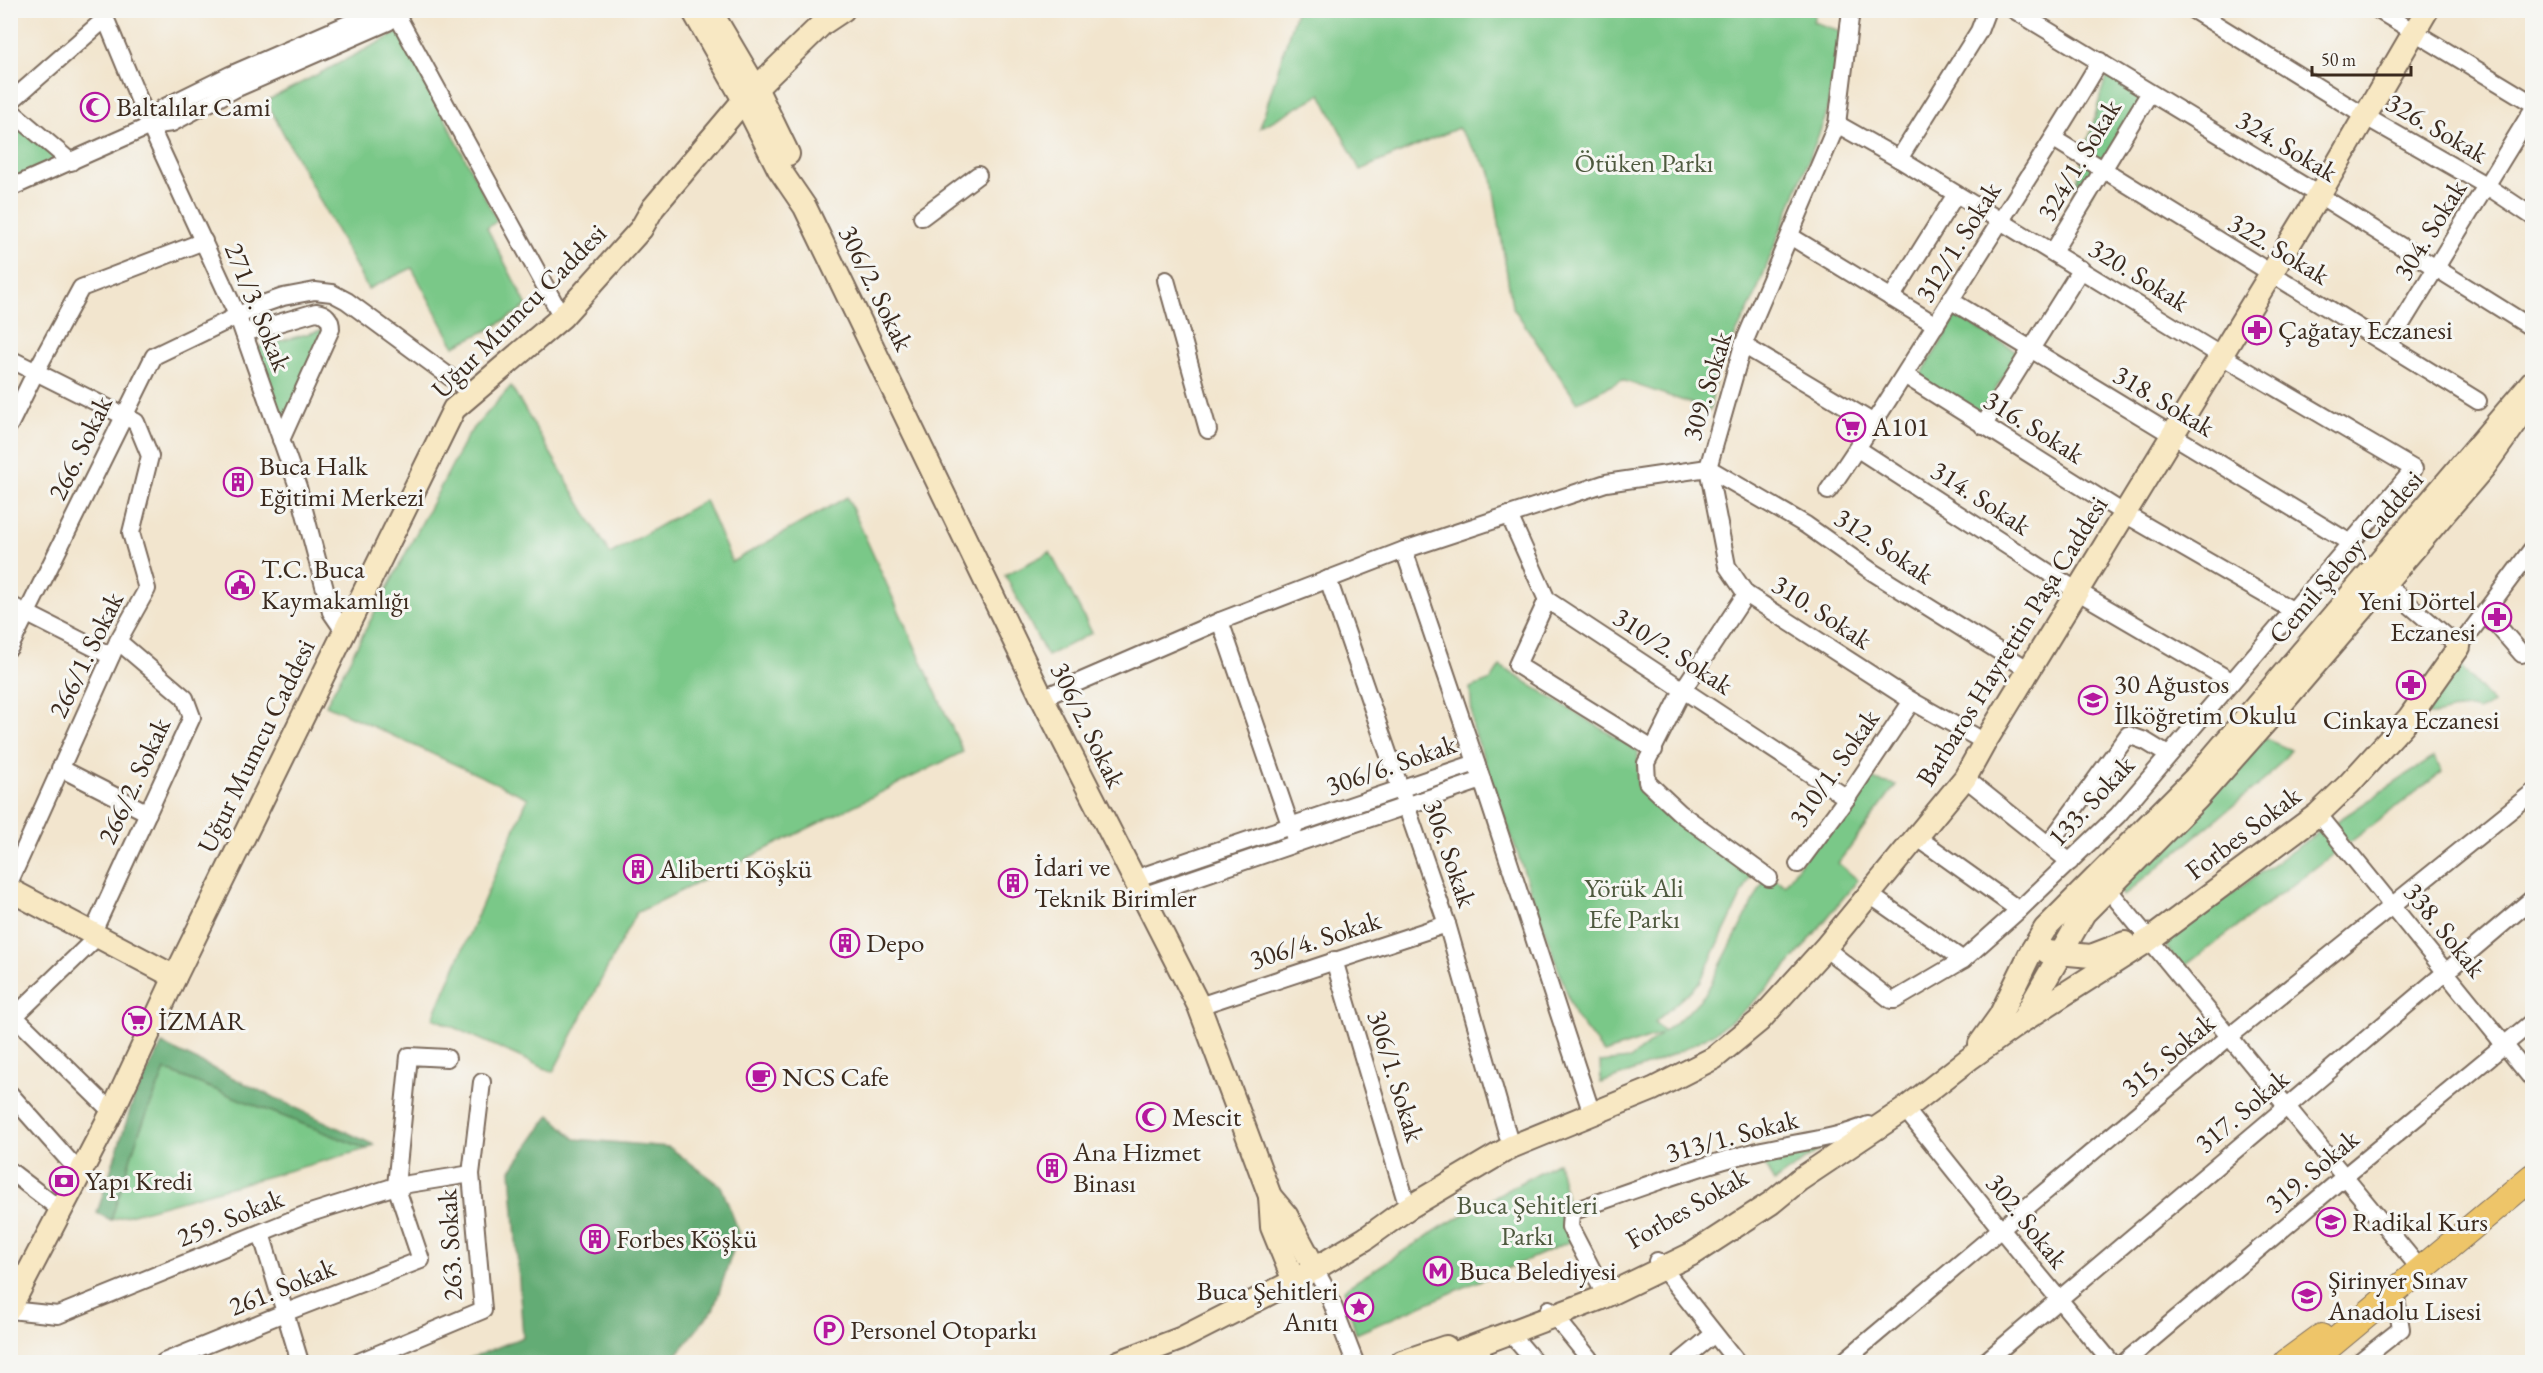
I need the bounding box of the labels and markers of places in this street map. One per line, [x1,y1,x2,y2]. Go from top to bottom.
place label: Baltalılar Cami [116,89,271,124]
mosque icon: Baltalılar Cami [79,91,111,123]
place label: Çağatay Eczanesi [2278,312,2453,347]
pharmacy icon: Çağatay Eczanesi [2241,314,2273,346]
place label: A101 [1871,409,1930,444]
supermarket icon: A101 [1835,411,1867,443]
place label: Buca Halk Eğitimi Merkezi [259,448,424,514]
building icon: Buca Halk Eğitimi Merkezi [222,466,254,498]
place label: T.C. Buca Kaymakamlığı [261,551,410,617]
public building icon: T.C. Buca Kaymakamlığı [224,569,256,601]
place label: Yeni Dörtel Eczanesi [2358,583,2476,649]
pharmacy icon: Yeni Dörtel Eczanesi [2481,601,2513,633]
place label: 30 Ağustos İlköğretim Okulu [2114,666,2297,732]
pharmacy icon: Cinkaya Eczanesi [2395,669,2427,701]
school or university icon: 30 Ağustos İlköğretim Okulu [2077,684,2109,716]
place label: Cinkaya Eczanesi [2323,702,2500,737]
place label: İdari ve Teknik Birimler [1034,849,1197,915]
place label: Aliberti Köşkü [658,851,812,886]
building icon: Aliberti Köşkü [622,853,654,885]
building icon: İdari ve Teknik Birimler [997,867,1029,899]
place label: Depo [866,925,924,960]
building icon: Depo [829,927,861,959]
place label: İZMAR [158,1003,246,1038]
supermarket icon: İZMAR [121,1005,153,1037]
place label: NCS Cafe [782,1059,889,1094]
cafe icon: NCS Cafe [745,1061,777,1093]
place label: Mescit [1172,1099,1242,1134]
mosque icon: Mescit [1135,1101,1167,1133]
place label: Ana Hizmet Binası [1072,1134,1201,1200]
building icon: Ana Hizmet Binası [1036,1152,1068,1184]
place label: Yapı Kredi [85,1163,193,1198]
bank icon: Yapı Kredi [48,1165,80,1197]
place label: Radikal Kurs [2352,1204,2488,1239]
school or university icon: Radikal Kurs [2315,1206,2347,1238]
place label: Forbes Köşkü [616,1221,757,1256]
building icon: Forbes Köşkü [579,1223,611,1255]
place label: Buca Belediyesi [1459,1253,1617,1288]
metro station icon: Buca Belediyesi [1422,1255,1454,1287]
place label: Şirinyer Sınav Anadolu Lisesi [2327,1262,2482,1328]
place label: Buca Şehitleri Anıtı [1196,1273,1338,1339]
school or university icon: Şirinyer Sınav Anadolu Lisesi [2291,1280,2323,1312]
place icon: Buca Şehitleri Anıtı [1343,1291,1375,1323]
place label: Personel Otoparkı [850,1312,1037,1347]
parking icon: Personel Otoparkı [813,1314,845,1346]

